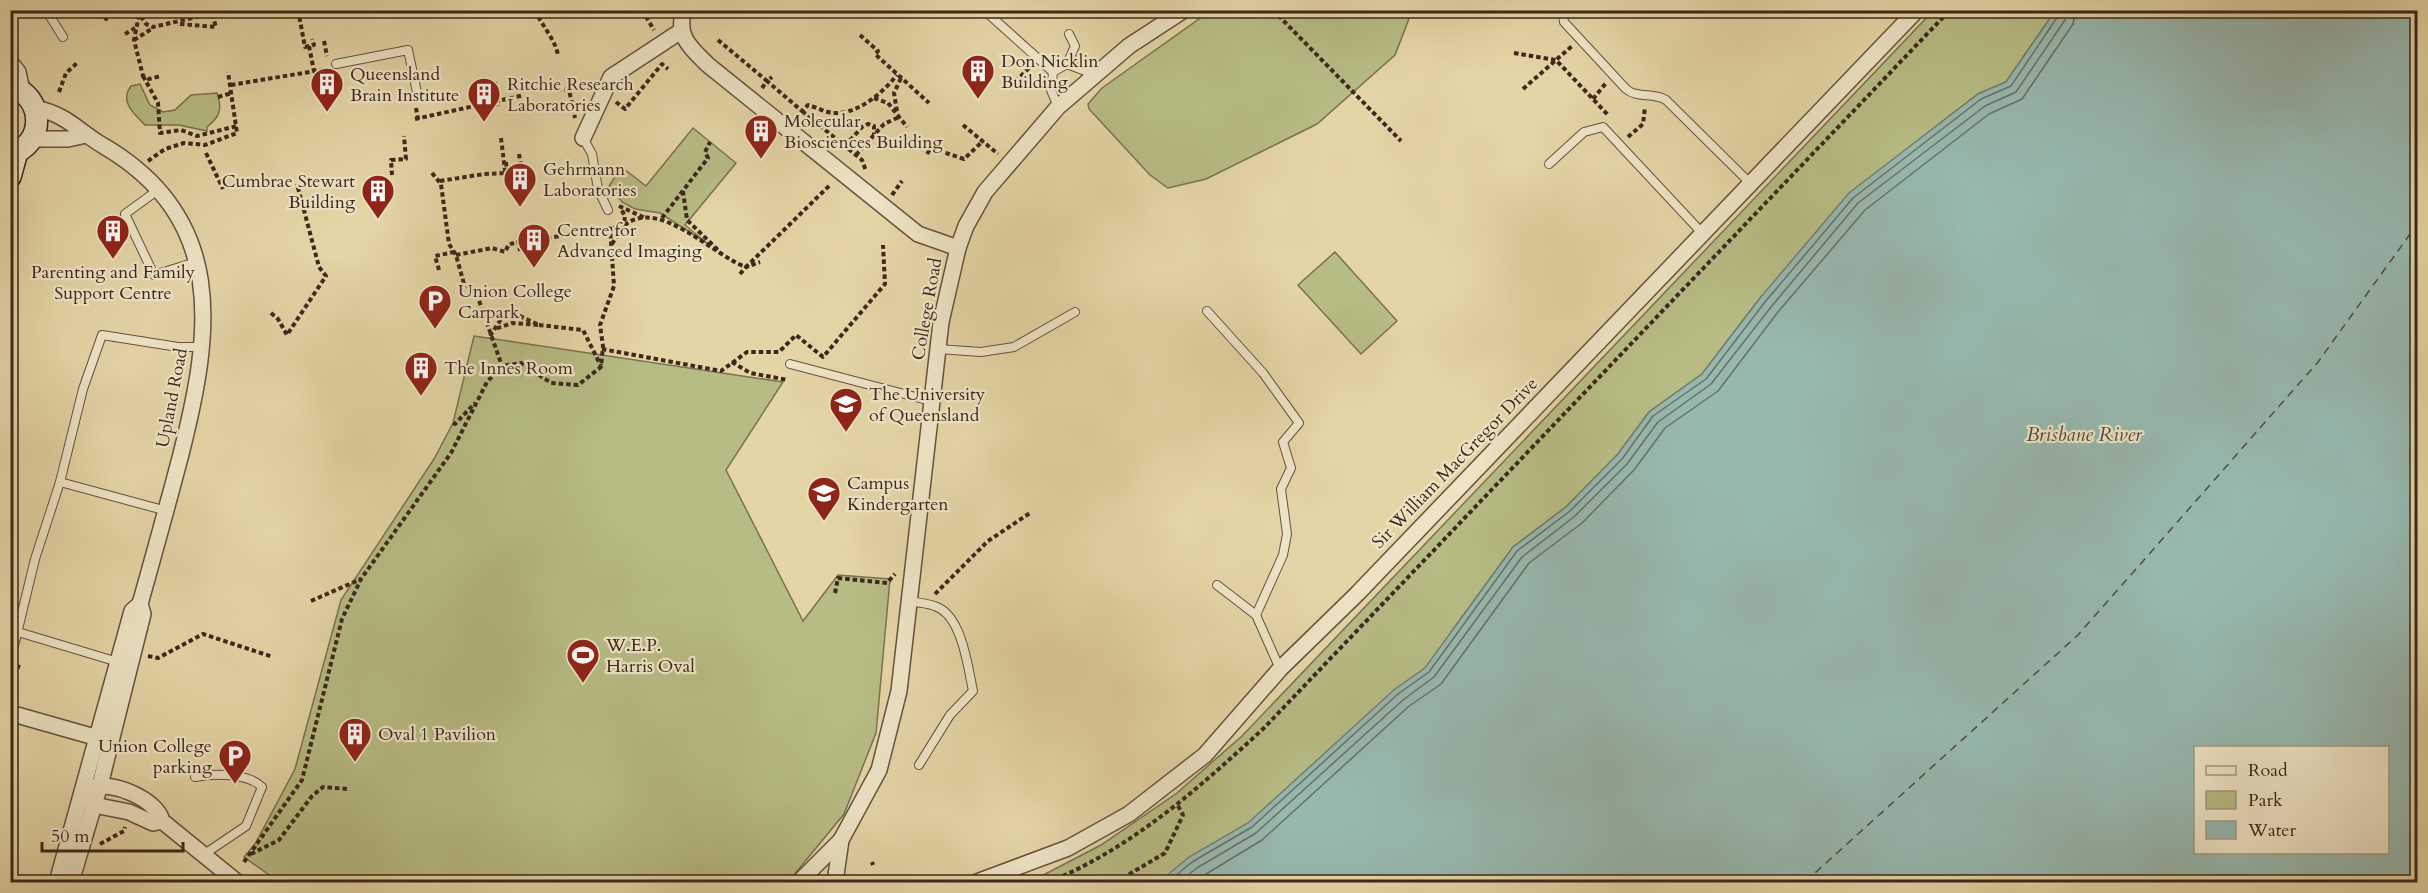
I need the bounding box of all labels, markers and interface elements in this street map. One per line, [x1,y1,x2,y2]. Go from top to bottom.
place label: Don Nicklin Building [1001,49,1099,95]
building icon: Don Nicklin Building [960,53,996,100]
place label: Queensland Brain Institute [350,62,459,108]
building icon: Queensland Brain Institute [309,66,345,113]
place label: Ritchie Research Laboratories [507,72,634,118]
building icon: Ritchie Research Laboratories [466,76,502,123]
place label: Molecular Biosciences Building [784,109,944,155]
building icon: Molecular Biosciences Building [743,113,779,160]
place label: Gehrmann Laboratories [543,157,637,203]
building icon: Gehrmann Laboratories [502,161,538,208]
place label: Cumbrae Stewart Building [222,169,356,215]
building icon: Cumbrae Stewart Building [360,173,396,220]
building icon: Parenting and Family Support Centre [95,213,131,260]
place label: Centre for Advanced Imaging [557,218,703,264]
building icon: Centre for Advanced Imaging [516,222,552,269]
street label: College Road [906,255,948,362]
place label: Parenting and Family Support Centre [31,260,196,306]
place label: Union College Carpark [458,279,572,325]
parking icon: Union College Carpark [417,283,453,330]
street label: Upland Road [150,346,194,450]
building icon: The Innes Room [403,350,439,397]
place label: The Innes Room [444,356,574,381]
street label: Sir William MacGregor Drive [1366,372,1544,554]
place label: The University of Queensland [869,382,986,428]
school or university icon: The University of Queensland [828,386,864,433]
water label: Brisbane River [2026,421,2143,448]
place label: Campus Kindergarten [847,471,949,517]
school or university icon: Campus Kindergarten [806,475,842,522]
place label: W.E.P. Harris Oval [605,633,695,679]
sports icon: W.E.P. Harris Oval [565,637,601,684]
building icon: Oval 1 Pavilion [337,716,373,763]
place label: Oval 1 Pavilion [378,722,497,747]
place label: Union College parking [98,734,213,780]
parking icon: Union College parking [217,738,253,785]
legend [2194,746,2389,854]
text: Road [2248,758,2288,783]
text: Park [2248,788,2283,813]
scale bar [42,815,183,853]
text: Water [2247,818,2297,843]
text: 50 m [51,824,90,849]

